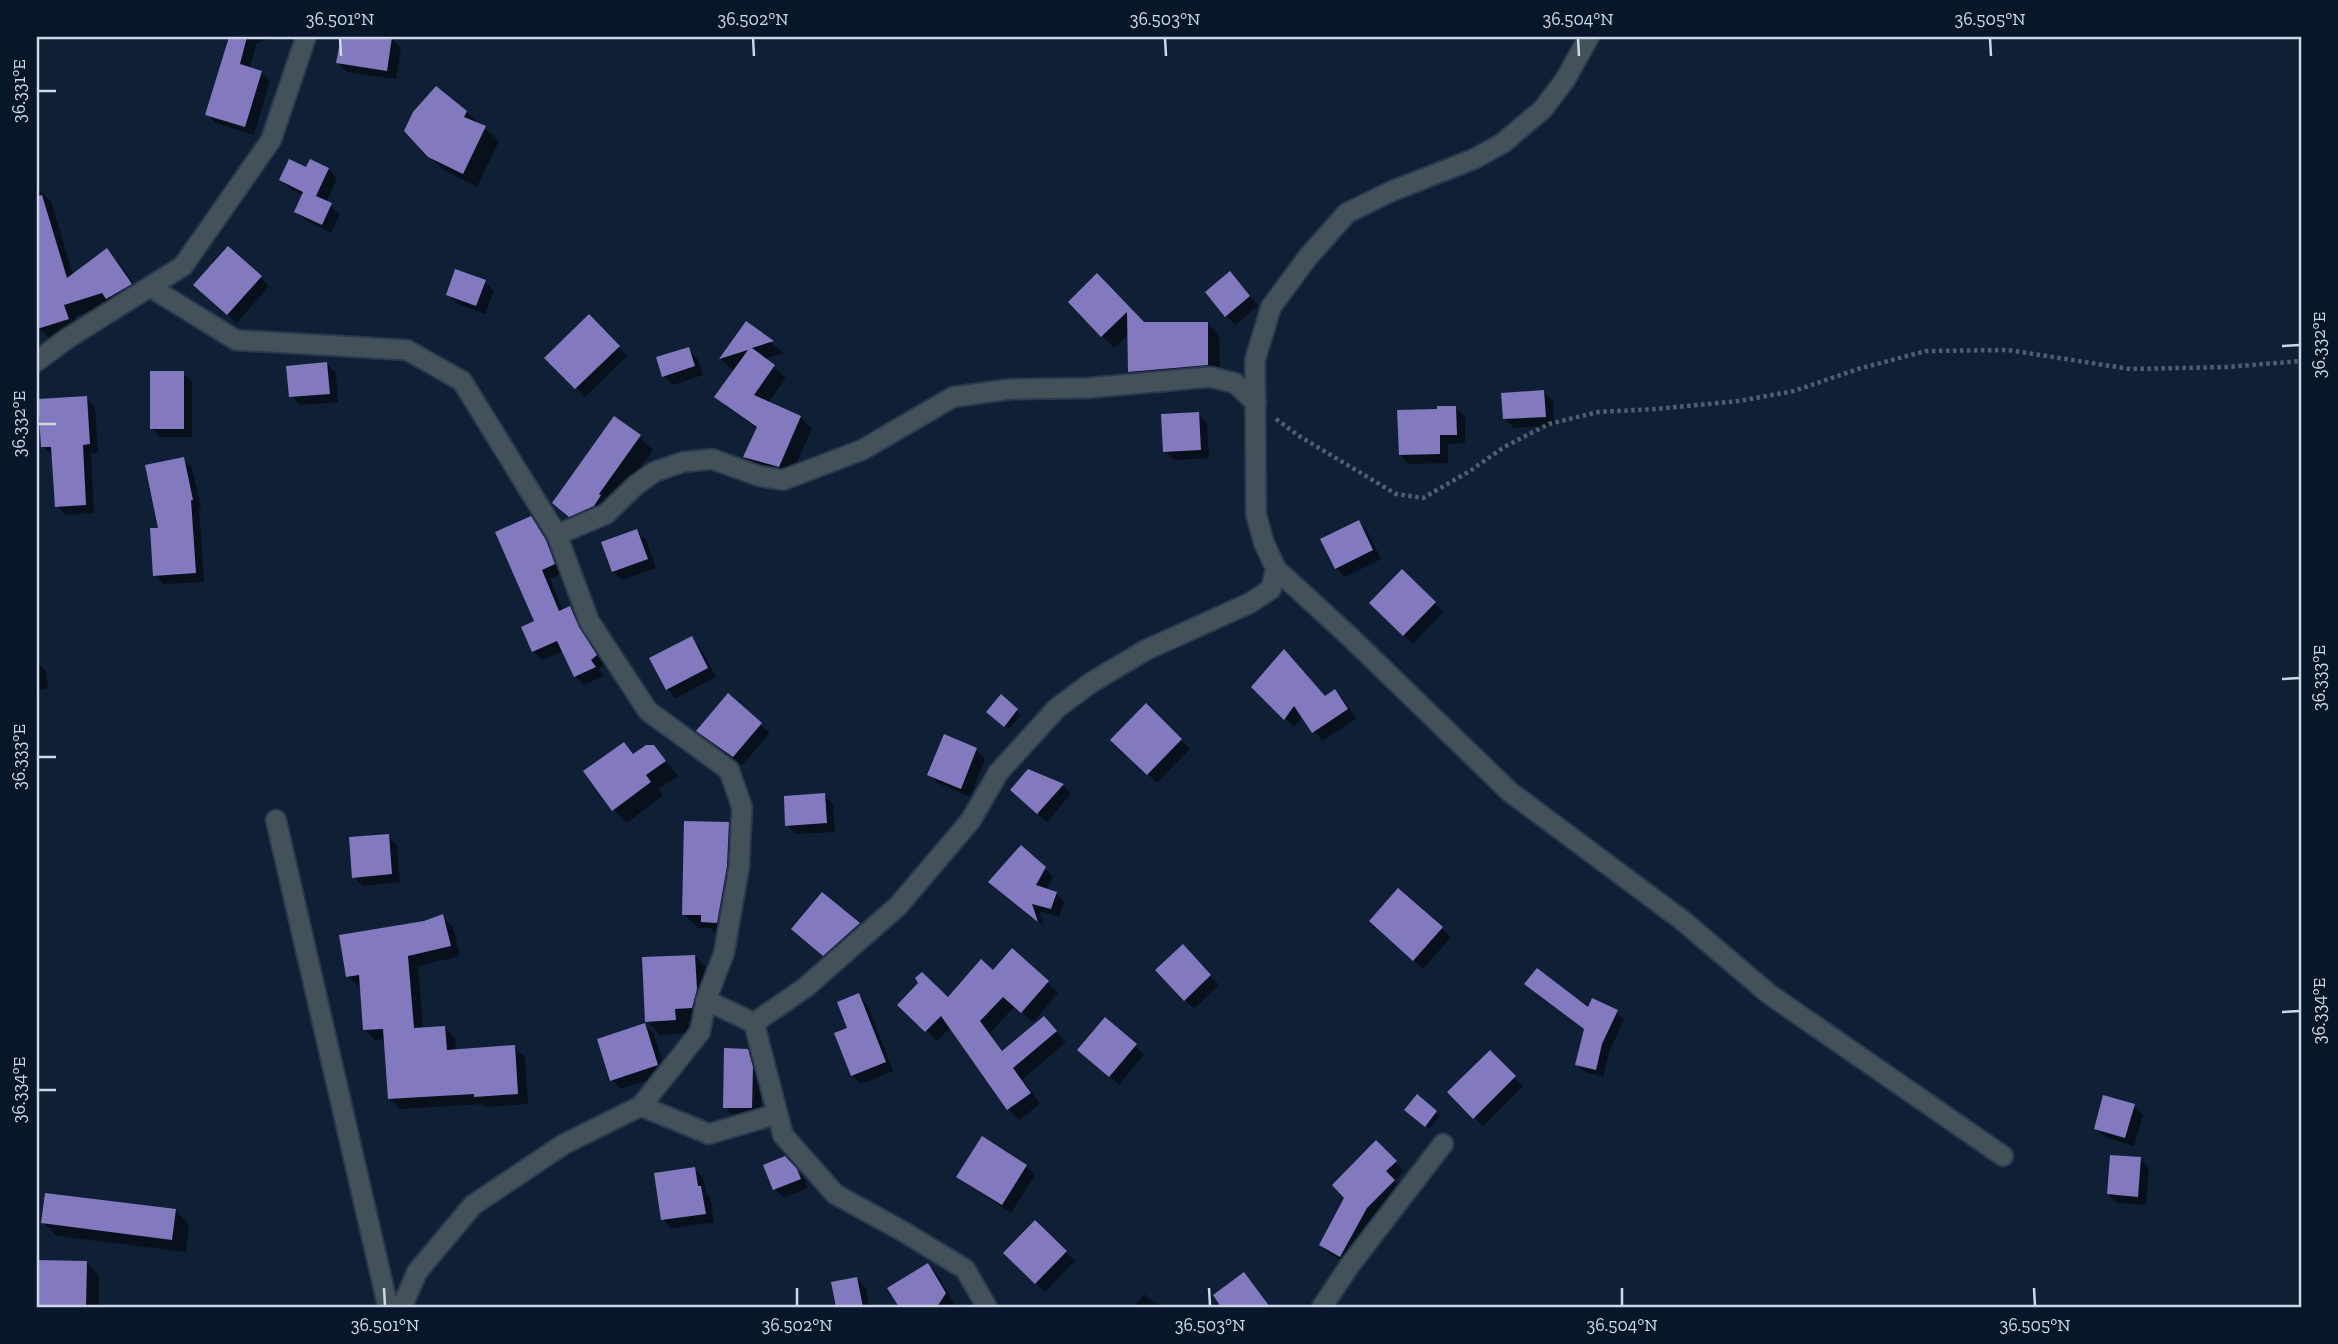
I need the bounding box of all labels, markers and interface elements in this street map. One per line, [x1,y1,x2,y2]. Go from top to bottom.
text: 36.501°N [306,8,374,30]
text: 36.502°N [717,8,789,30]
text: 36.503°N [1130,8,1200,30]
text: 36.504°N [1542,8,1614,30]
text: 36.505°N [1954,8,2026,30]
text: 36.331°E [8,59,30,123]
text: 36.332°E [2308,312,2330,378]
text: 36.332°E [8,391,30,457]
text: 36.333°E [2308,645,2330,711]
text: 36.333°E [8,724,30,790]
text: 36.334°E [2308,978,2330,1044]
text: 36.334°E [8,1057,30,1123]
text: 36.501°N [351,1314,419,1336]
text: 36.502°N [761,1314,833,1336]
text: 36.503°N [1175,1314,1245,1336]
text: 36.504°N [1586,1314,1658,1336]
text: 36.505°N [1999,1314,2071,1336]

